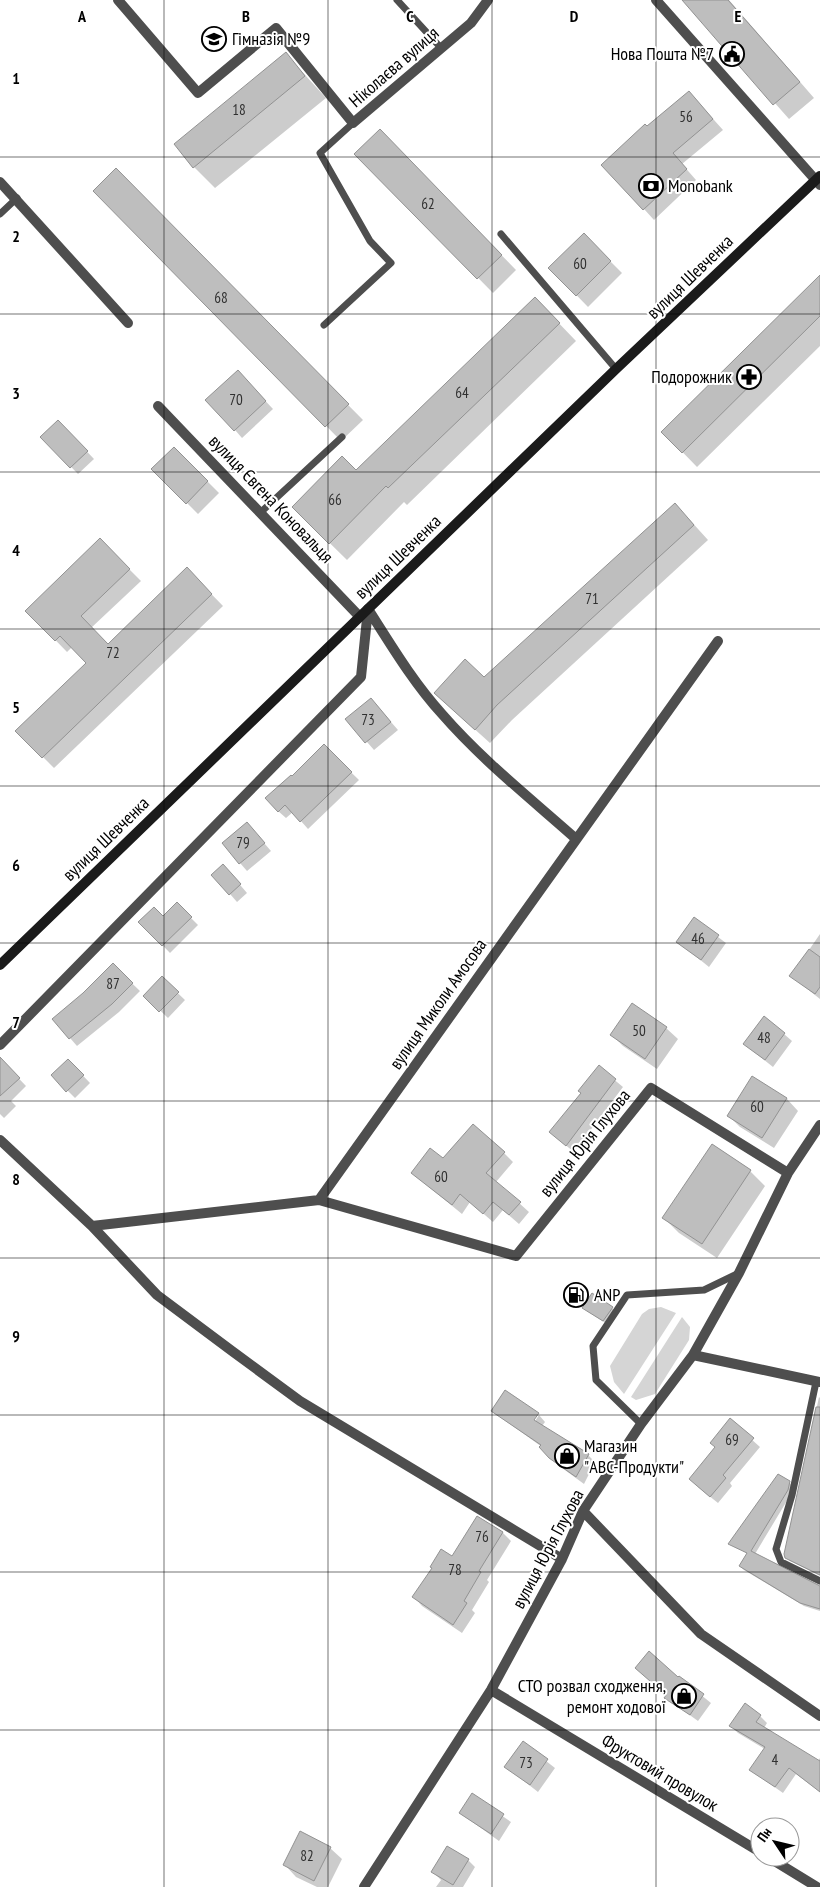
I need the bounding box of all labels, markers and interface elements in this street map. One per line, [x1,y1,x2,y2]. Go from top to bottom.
text: A [77,6,87,26]
text: B [242,6,250,26]
text: C [406,6,414,26]
text: D [570,6,579,26]
text: E [735,6,742,26]
street label: Ніколаєва вулиця [344,21,443,112]
school or university icon: Гімназія №9 [201,26,227,52]
place label: Гімназія №9 [232,27,310,50]
public building icon: Нова Пошта №7 [719,41,745,67]
place label: Нова Пошта №7 [611,42,714,65]
text: 1 [12,68,20,88]
house number: 18 [232,100,246,119]
house number: 56 [679,107,693,126]
bank icon: Monobank [638,173,664,199]
place label: Monobank [668,174,733,197]
house number: 62 [421,194,435,213]
text: 2 [12,226,20,246]
street label: вулиця Шевченка [642,230,738,324]
house number: 60 [573,254,587,273]
house number: 68 [214,288,228,307]
pharmacy icon: Подорожник [736,364,762,390]
place label: Подорожник [651,365,732,388]
text: 3 [12,383,20,403]
house number: 64 [455,383,469,402]
house number: 70 [229,390,243,409]
street label: вулиця Євгена Коновальця [204,430,339,568]
house number: 66 [328,490,342,509]
street label: вулиця Шевченка [350,510,446,604]
text: 4 [12,540,20,560]
house number: 71 [585,589,599,608]
house number: 72 [106,643,120,662]
text: 5 [12,697,20,717]
house number: 73 [361,710,375,729]
street label: вулиця Шевченка [58,792,154,886]
house number: 79 [236,833,250,852]
text: 6 [12,855,20,875]
house number: 46 [691,929,705,948]
street label: вулиця Миколи Амосова [384,934,491,1074]
house number: 87 [106,974,120,993]
text: 7 [12,1012,20,1032]
house number: 50 [632,1021,646,1040]
house number: 48 [757,1028,771,1047]
street label: вулиця Юрія Глухова [534,1084,635,1201]
house number: 60 [750,1097,764,1116]
house number: 60 [434,1167,448,1186]
text: 8 [12,1169,20,1189]
fuel station icon: ANP [563,1282,589,1308]
place label: ANP [594,1283,620,1306]
text: 9 [12,1326,20,1346]
house number: 69 [725,1430,739,1449]
place label: Магазин "ABC-Продукти" [584,1434,684,1478]
shop icon: Магазин "ABC-Продукти" [554,1443,580,1469]
street label: вулиця Юрія Глухова [507,1485,589,1612]
house number: 76 [475,1527,489,1546]
house number: 78 [448,1560,462,1579]
place label: СТО розвал сходження, ремонт ходової [518,1674,666,1718]
shop icon: СТО розвал сходження, ремонт ходової [671,1683,697,1709]
street label: Фруктовий провулок [598,1729,723,1816]
house number: 4 [772,1750,779,1769]
house number: 73 [519,1753,533,1772]
north arrow [750,1817,800,1867]
text: Пн [753,1824,776,1845]
house number: 82 [300,1846,314,1865]

